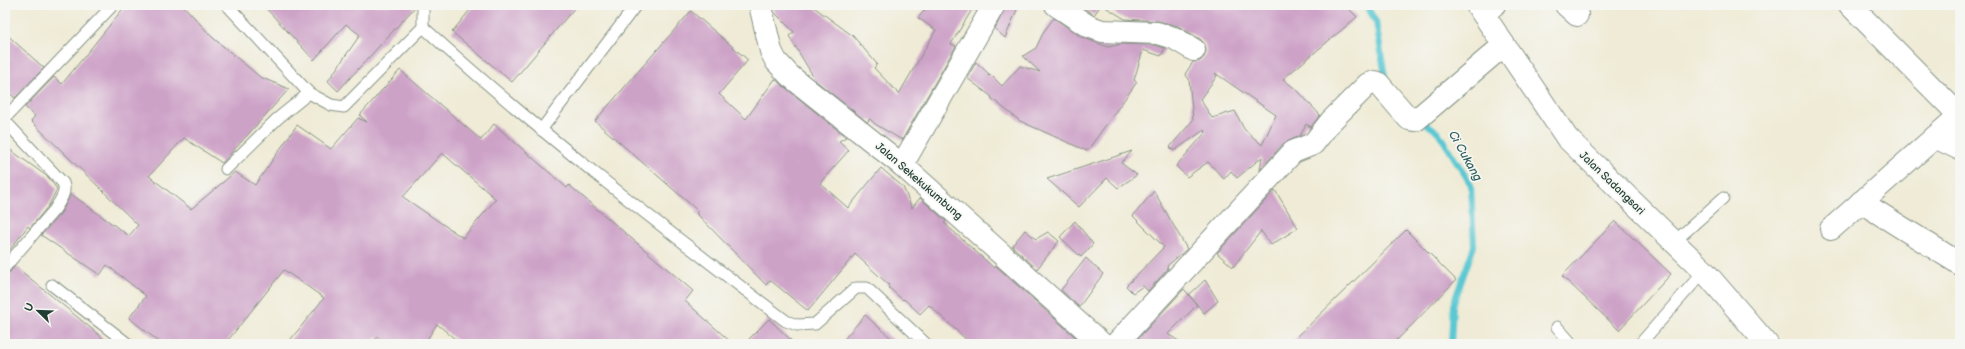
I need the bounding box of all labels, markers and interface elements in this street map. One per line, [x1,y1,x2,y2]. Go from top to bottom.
water label: Ci Cukang [1445,128,1485,184]
street label: Jalan Sekekukumbung [873,140,965,222]
street label: Jalan Sadangsari [1577,149,1647,217]
north arrow [18,291,58,331]
text: U [22,301,37,313]

